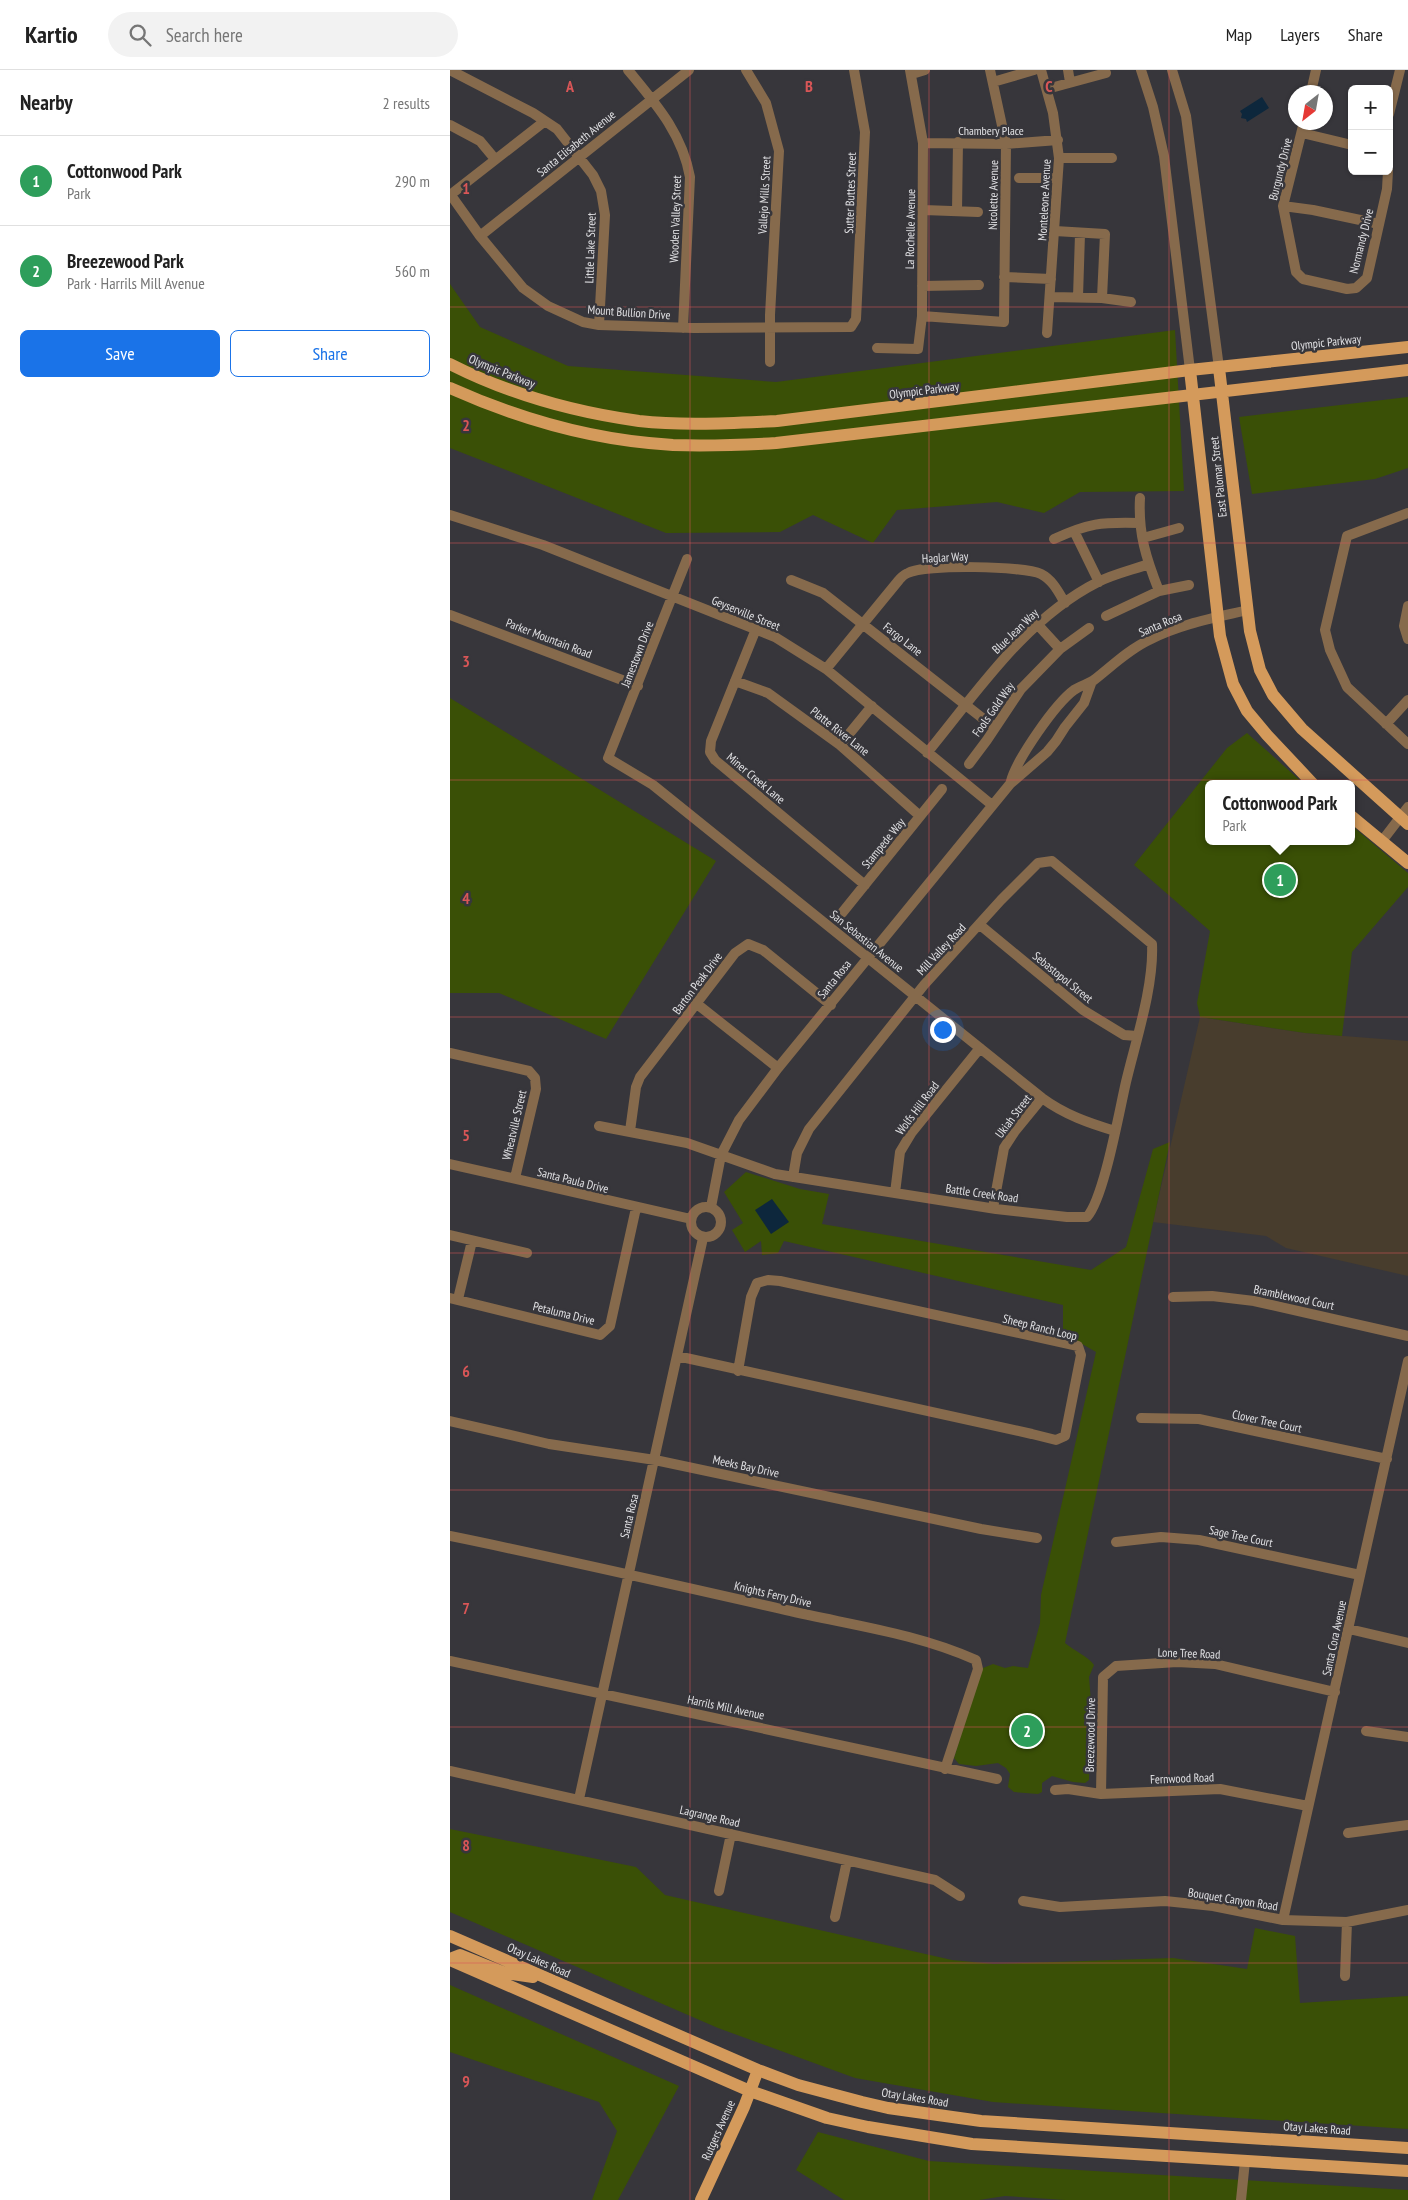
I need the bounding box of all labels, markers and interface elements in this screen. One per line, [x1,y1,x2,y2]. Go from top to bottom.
search box [108,12,458,57]
text: Kartio [25,19,78,50]
icon: search [126,21,154,49]
text: Search here [166,23,243,47]
text: Map [1226,23,1252,46]
text: Layers [1280,23,1320,46]
text: Share [1348,23,1383,46]
text: A [565,76,575,96]
text: B [805,76,813,96]
text: C [1045,76,1053,96]
north arrow [1288,85,1333,130]
map controls [1348,85,1393,175]
button: + [1348,85,1393,130]
text: Nearby [20,89,73,116]
text: 2 results [383,93,430,113]
street label: Santa Elisabeth Avenue [534,107,618,179]
street label: Chambery Place [958,123,1024,138]
button: − [1348,130,1393,175]
street label: Burgundy Drive [1265,136,1295,202]
street label: Sutter Buttes Street [841,151,859,234]
street label: Vallejo Mills Street [754,155,774,235]
text: Cottonwood Park [67,159,182,183]
street label: Monteleone Avenue [1034,159,1054,241]
street label: Nicolette Avenue [985,160,1001,230]
text: 1 [32,171,40,191]
text: 290 m [395,171,430,191]
street label: Wooden Valley Street [666,174,684,263]
text: 1 [462,178,470,198]
text: Park [67,183,91,203]
street label: La Rochelle Avenue [902,189,918,269]
street label: Normandy Drive [1346,207,1376,275]
street label: Little Lake Street [581,212,599,284]
text: Breezewood Park [67,249,184,273]
text: 2 [32,261,40,281]
text: 560 m [395,261,430,281]
text: Park · Harrils Mill Avenue [67,273,205,293]
street label: Mount Bullion Drive [587,302,671,322]
button: Save [20,330,220,377]
button: Share [230,330,430,377]
street label: Olympic Parkway [1290,331,1362,353]
street label: Olympic Parkway [467,351,538,391]
street label: Olympic Parkway [888,378,960,402]
text: 2 [462,415,470,435]
street label: East Palomar Street [1206,435,1230,518]
street label: Haglar Way [921,548,969,566]
street label: Geyserville Street [710,592,783,634]
street label: Blue Jean Way [989,605,1042,657]
street label: Santa Rosa [1136,608,1184,640]
street label: Parker Mountain Road [504,615,594,661]
street label: Jamestown Drive [617,619,656,690]
street label: Fargo Lane [880,619,926,659]
text: 3 [462,651,470,671]
street label: Fools Gold Way [969,678,1018,739]
street label: Platte River Lane [808,703,872,759]
street label: Miner Creek Lane [724,749,788,807]
popup [1205,780,1355,845]
text: Cottonwood Park [1223,791,1337,815]
street label: Stampede Way [858,814,908,871]
text: Park [1223,815,1246,835]
pin: 1 [1264,861,1296,899]
text: 4 [462,888,470,908]
street label: San Sebastian Avenue [827,907,907,975]
street label: Mill Valley Road [913,920,969,978]
street label: Sebastopol Street [1030,948,1097,1006]
street label: Barton Peak Drive [669,949,725,1017]
street label: Santa Rosa [814,957,854,1001]
your location [930,1017,956,1043]
street label: Wolfs Hill Road [892,1078,942,1138]
street label: Wheatville Street [499,1088,530,1162]
street label: Ukiah Street [992,1091,1035,1141]
text: 5 [462,1125,470,1145]
street label: Santa Paula Drive [536,1164,610,1196]
street label: Battle Creek Road [945,1180,1019,1206]
street label: Bramblewood Court [1252,1281,1336,1313]
street label: Petaluma Drive [532,1298,596,1328]
street label: Sheep Ranch Loop [1001,1311,1079,1343]
text: 6 [462,1361,470,1381]
street label: Clover Tree Court [1231,1406,1304,1436]
street label: Meeks Bay Drive [711,1452,781,1480]
street label: Santa Rosa [617,1492,641,1540]
street label: Sage Tree Court [1208,1522,1275,1550]
street label: Knights Ferry Drive [733,1578,813,1610]
text: 7 [462,1598,470,1618]
street label: Santa Cora Avenue [1319,1599,1349,1677]
street label: Lone Tree Road [1157,1644,1221,1662]
street label: Harrils Mill Avenue [686,1692,766,1722]
street label: Breezewood Drive [1082,1698,1098,1772]
pin: 2 [1011,1712,1043,1750]
street label: Fernwood Road [1150,1769,1214,1787]
street label: Lagrange Road [678,1802,742,1830]
text: 8 [462,1835,470,1855]
street label: Bouquet Canyon Road [1187,1885,1279,1913]
street label: Otay Lakes Road [505,1939,573,1981]
text: 9 [462,2071,470,2091]
street label: Otay Lakes Road [880,2084,950,2110]
street label: Rutgers Avenue [698,2098,738,2162]
street label: Otay Lakes Road [1283,2118,1351,2138]

